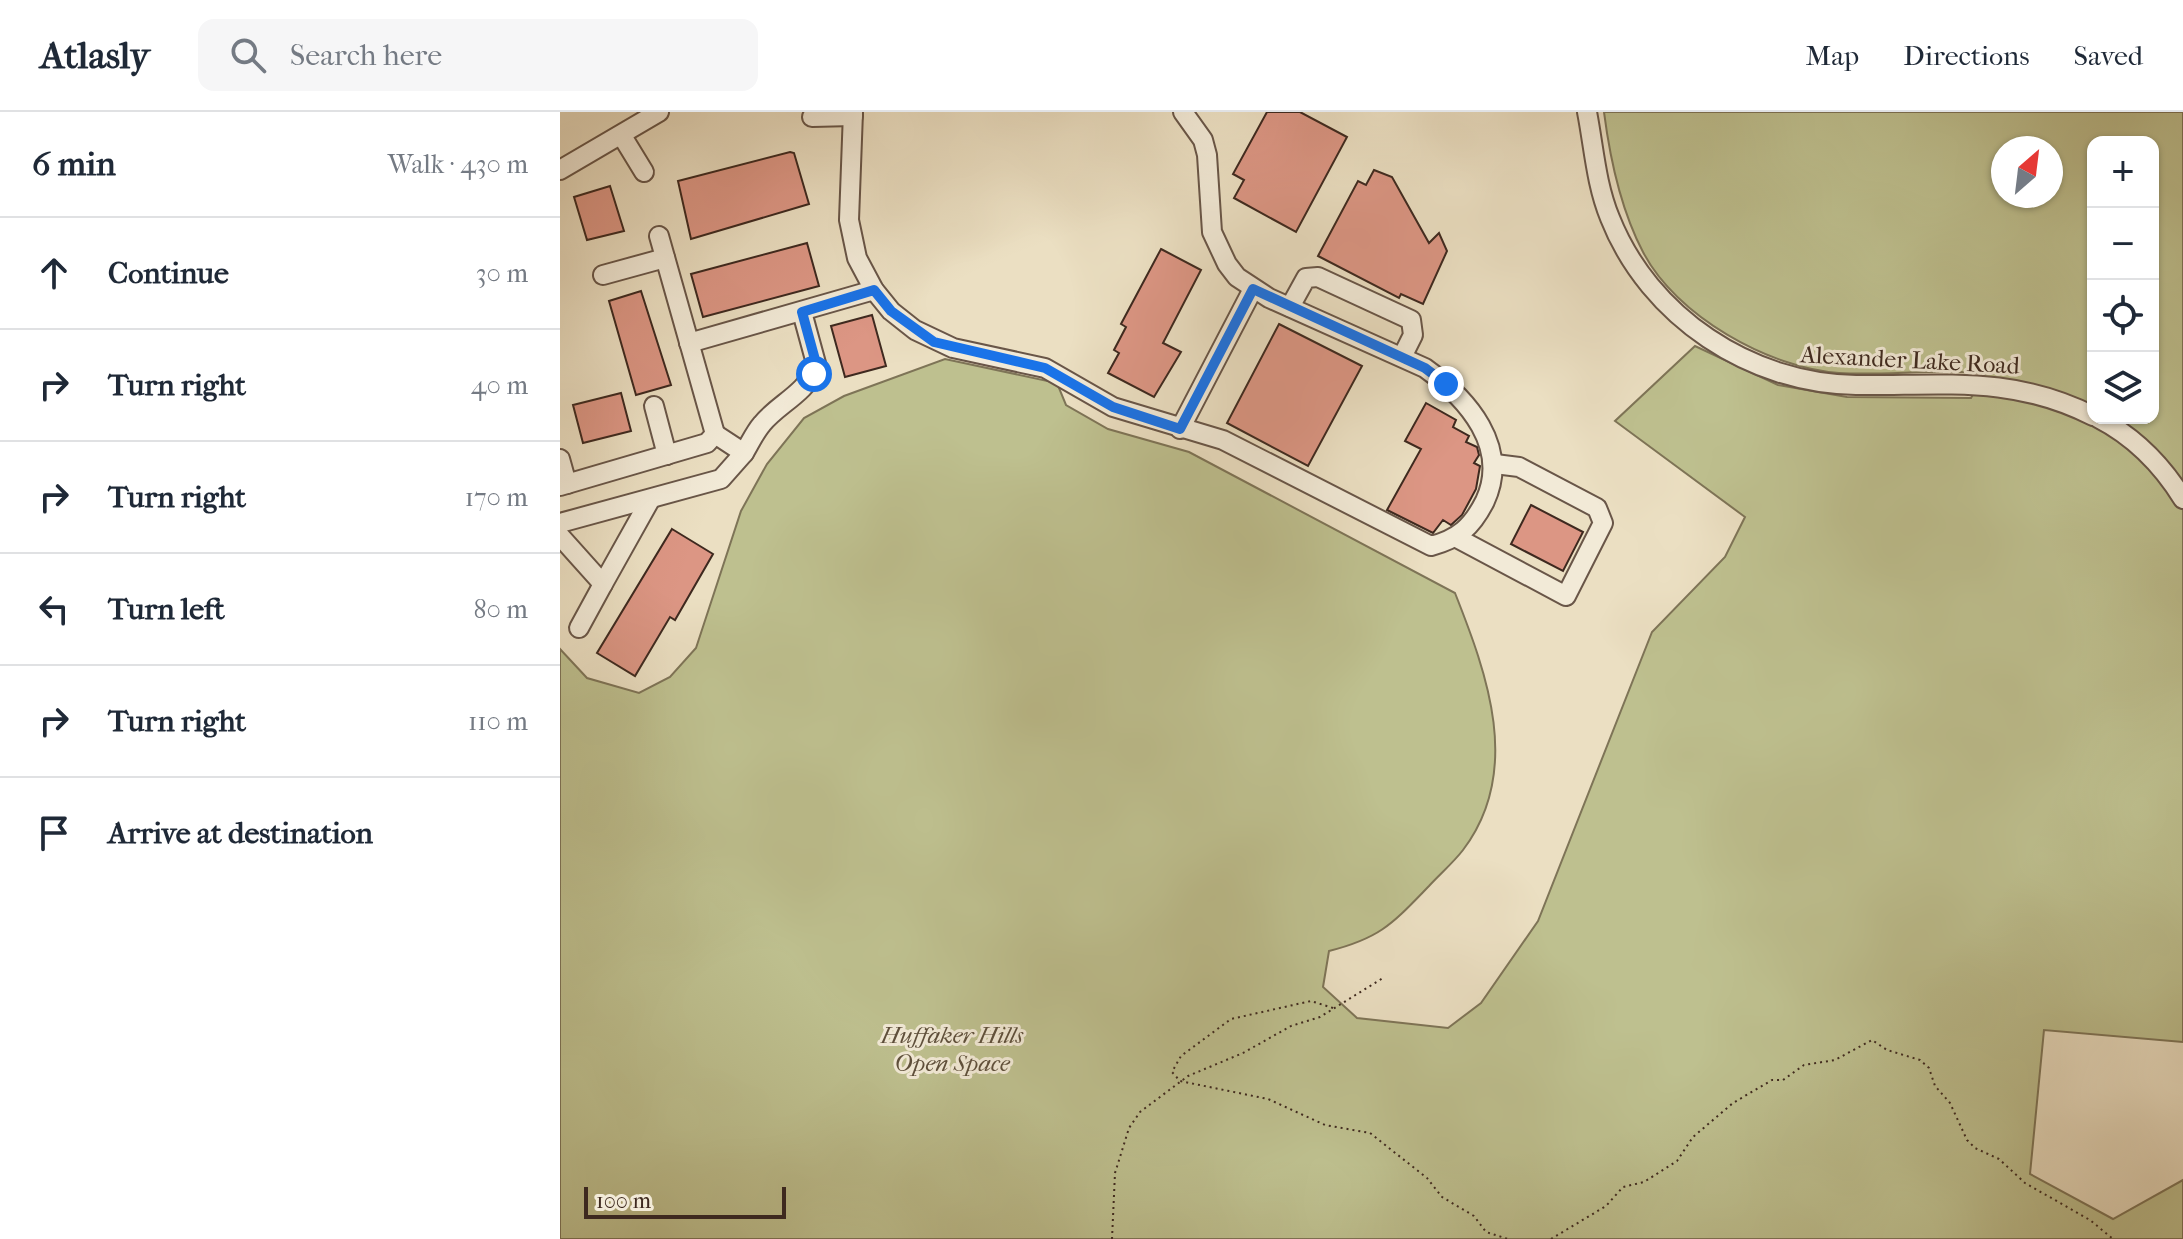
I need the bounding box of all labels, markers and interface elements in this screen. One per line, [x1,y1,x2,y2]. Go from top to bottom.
search box [198,19,758,91]
text: Atlasly [40,33,150,78]
icon: search [226,33,270,77]
text: Search here [290,38,442,73]
text: Map [1806,39,1859,72]
text: Directions [1903,39,2030,72]
text: Saved [2074,39,2143,72]
north arrow [1991,136,2063,208]
map controls [2087,136,2159,424]
button: + [2087,136,2159,208]
text: 6 min [32,144,116,184]
text: Walk · 430 m [388,149,528,180]
button: − [2087,208,2159,280]
icon: ahead [32,251,76,295]
text: Continue [108,256,229,291]
text: 30 m [476,258,528,289]
button: locate [2087,280,2159,352]
street label: Alexander Lake Road [1799,340,2021,380]
button: layers [2087,352,2159,424]
route start [796,356,832,392]
icon: right [32,363,76,407]
route end [1428,366,1464,402]
text: Turn right [108,368,246,403]
text: 40 m [471,370,528,401]
icon: right [32,475,76,519]
text: Turn right [108,480,246,515]
text: 170 m [465,482,528,513]
icon: left [32,587,76,631]
text: Turn left [108,592,225,627]
text: 80 m [473,594,528,625]
icon: right [32,699,76,743]
text: Turn right [108,704,246,739]
text: 110 m [468,706,528,737]
icon: arrive [32,811,76,855]
text: Arrive at destination [108,816,373,851]
park label: Huffaker Hills Open Space [880,1021,1024,1077]
scale bar [584,1183,786,1219]
text: 100 m [596,1188,651,1214]

